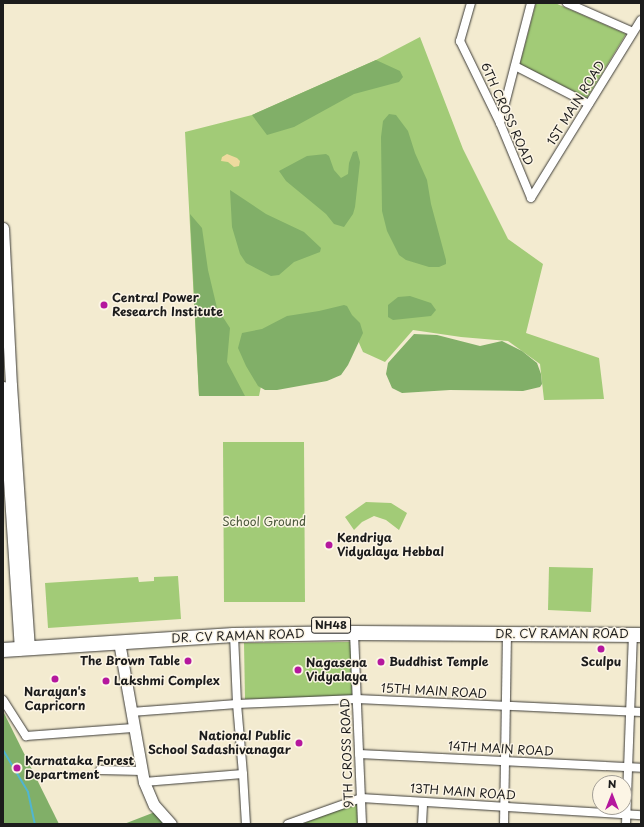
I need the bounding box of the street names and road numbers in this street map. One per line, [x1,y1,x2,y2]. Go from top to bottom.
street label: 1ST MAIN ROAD [544,57,608,149]
street label: 6TH CROSS ROAD [478,61,536,167]
road number: NH48 [311,616,351,634]
street label: DR. CV RAMAN ROAD [171,626,305,646]
street label: DR. CV RAMAN ROAD [495,627,629,641]
street label: 15TH MAIN ROAD [380,681,488,701]
street label: 9TH CROSS ROAD [338,698,356,808]
street label: 14TH MAIN ROAD [447,739,555,759]
street label: 13TH MAIN ROAD [409,781,517,803]

